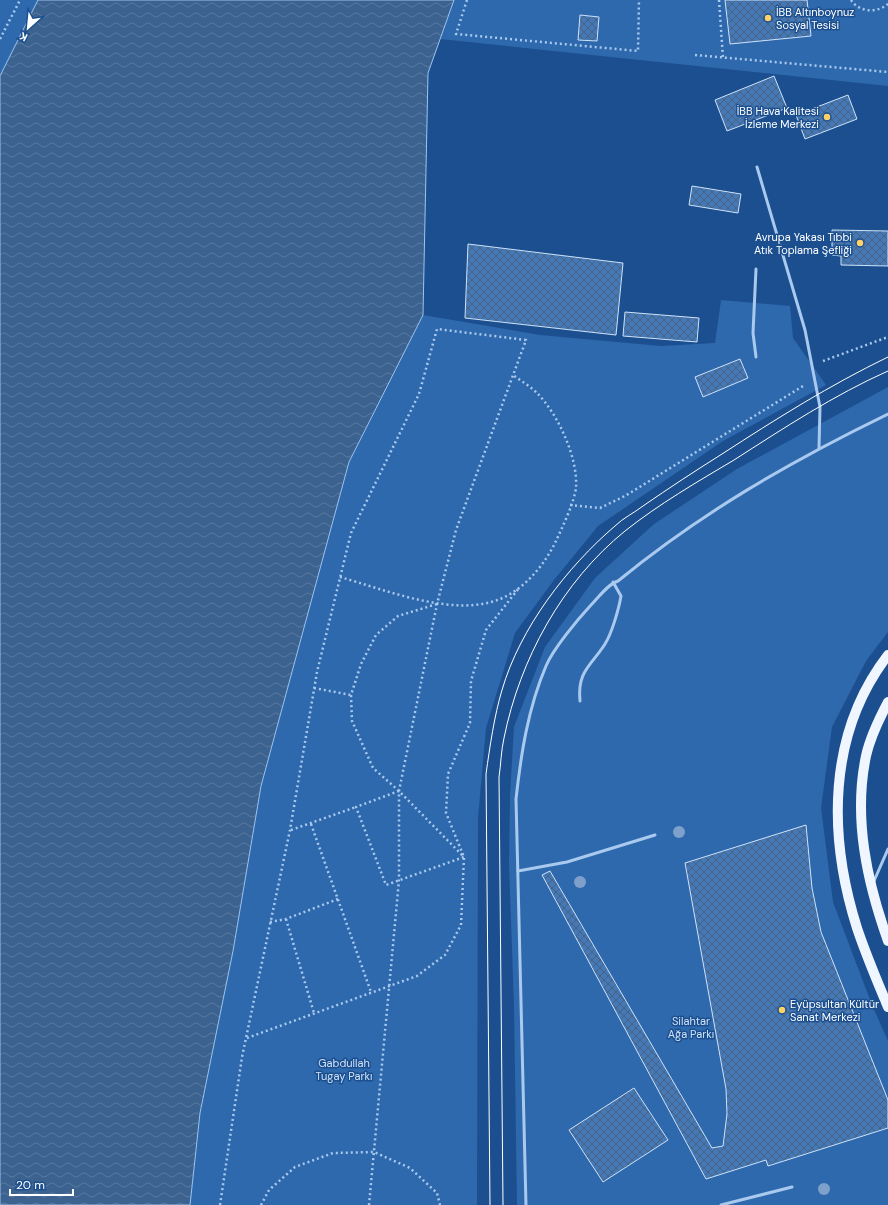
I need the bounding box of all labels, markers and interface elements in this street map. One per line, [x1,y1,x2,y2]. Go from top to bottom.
place label: İBB Altınboynuz Sosyal Tesisi [776,5,854,32]
north arrow [8,8,48,48]
marker: İBB Altınboynuz Sosyal Tesisi [763,13,773,23]
text: K [17,29,30,45]
place label: İBB Hava Kalitesi İzleme Merkezi [737,104,819,131]
marker: İBB Hava Kalitesi İzleme Merkezi [822,112,832,122]
place label: Avrupa Yakası Tıbbi Atık Toplama Şefliği [754,230,852,257]
marker: Avrupa Yakası Tıbbi Atık Toplama Şefliği [855,238,865,248]
place label: Eyüpsultan Kültür Sanat Merkezi [790,997,879,1024]
marker: Eyüpsultan Kültür Sanat Merkezi [777,1005,787,1015]
park label: Silahtar Ağa Parkı [668,1014,714,1041]
park label: Gabdullah Tugay Parkı [315,1056,373,1083]
scale bar [10,1171,73,1197]
text: 20 m [16,1177,45,1193]

